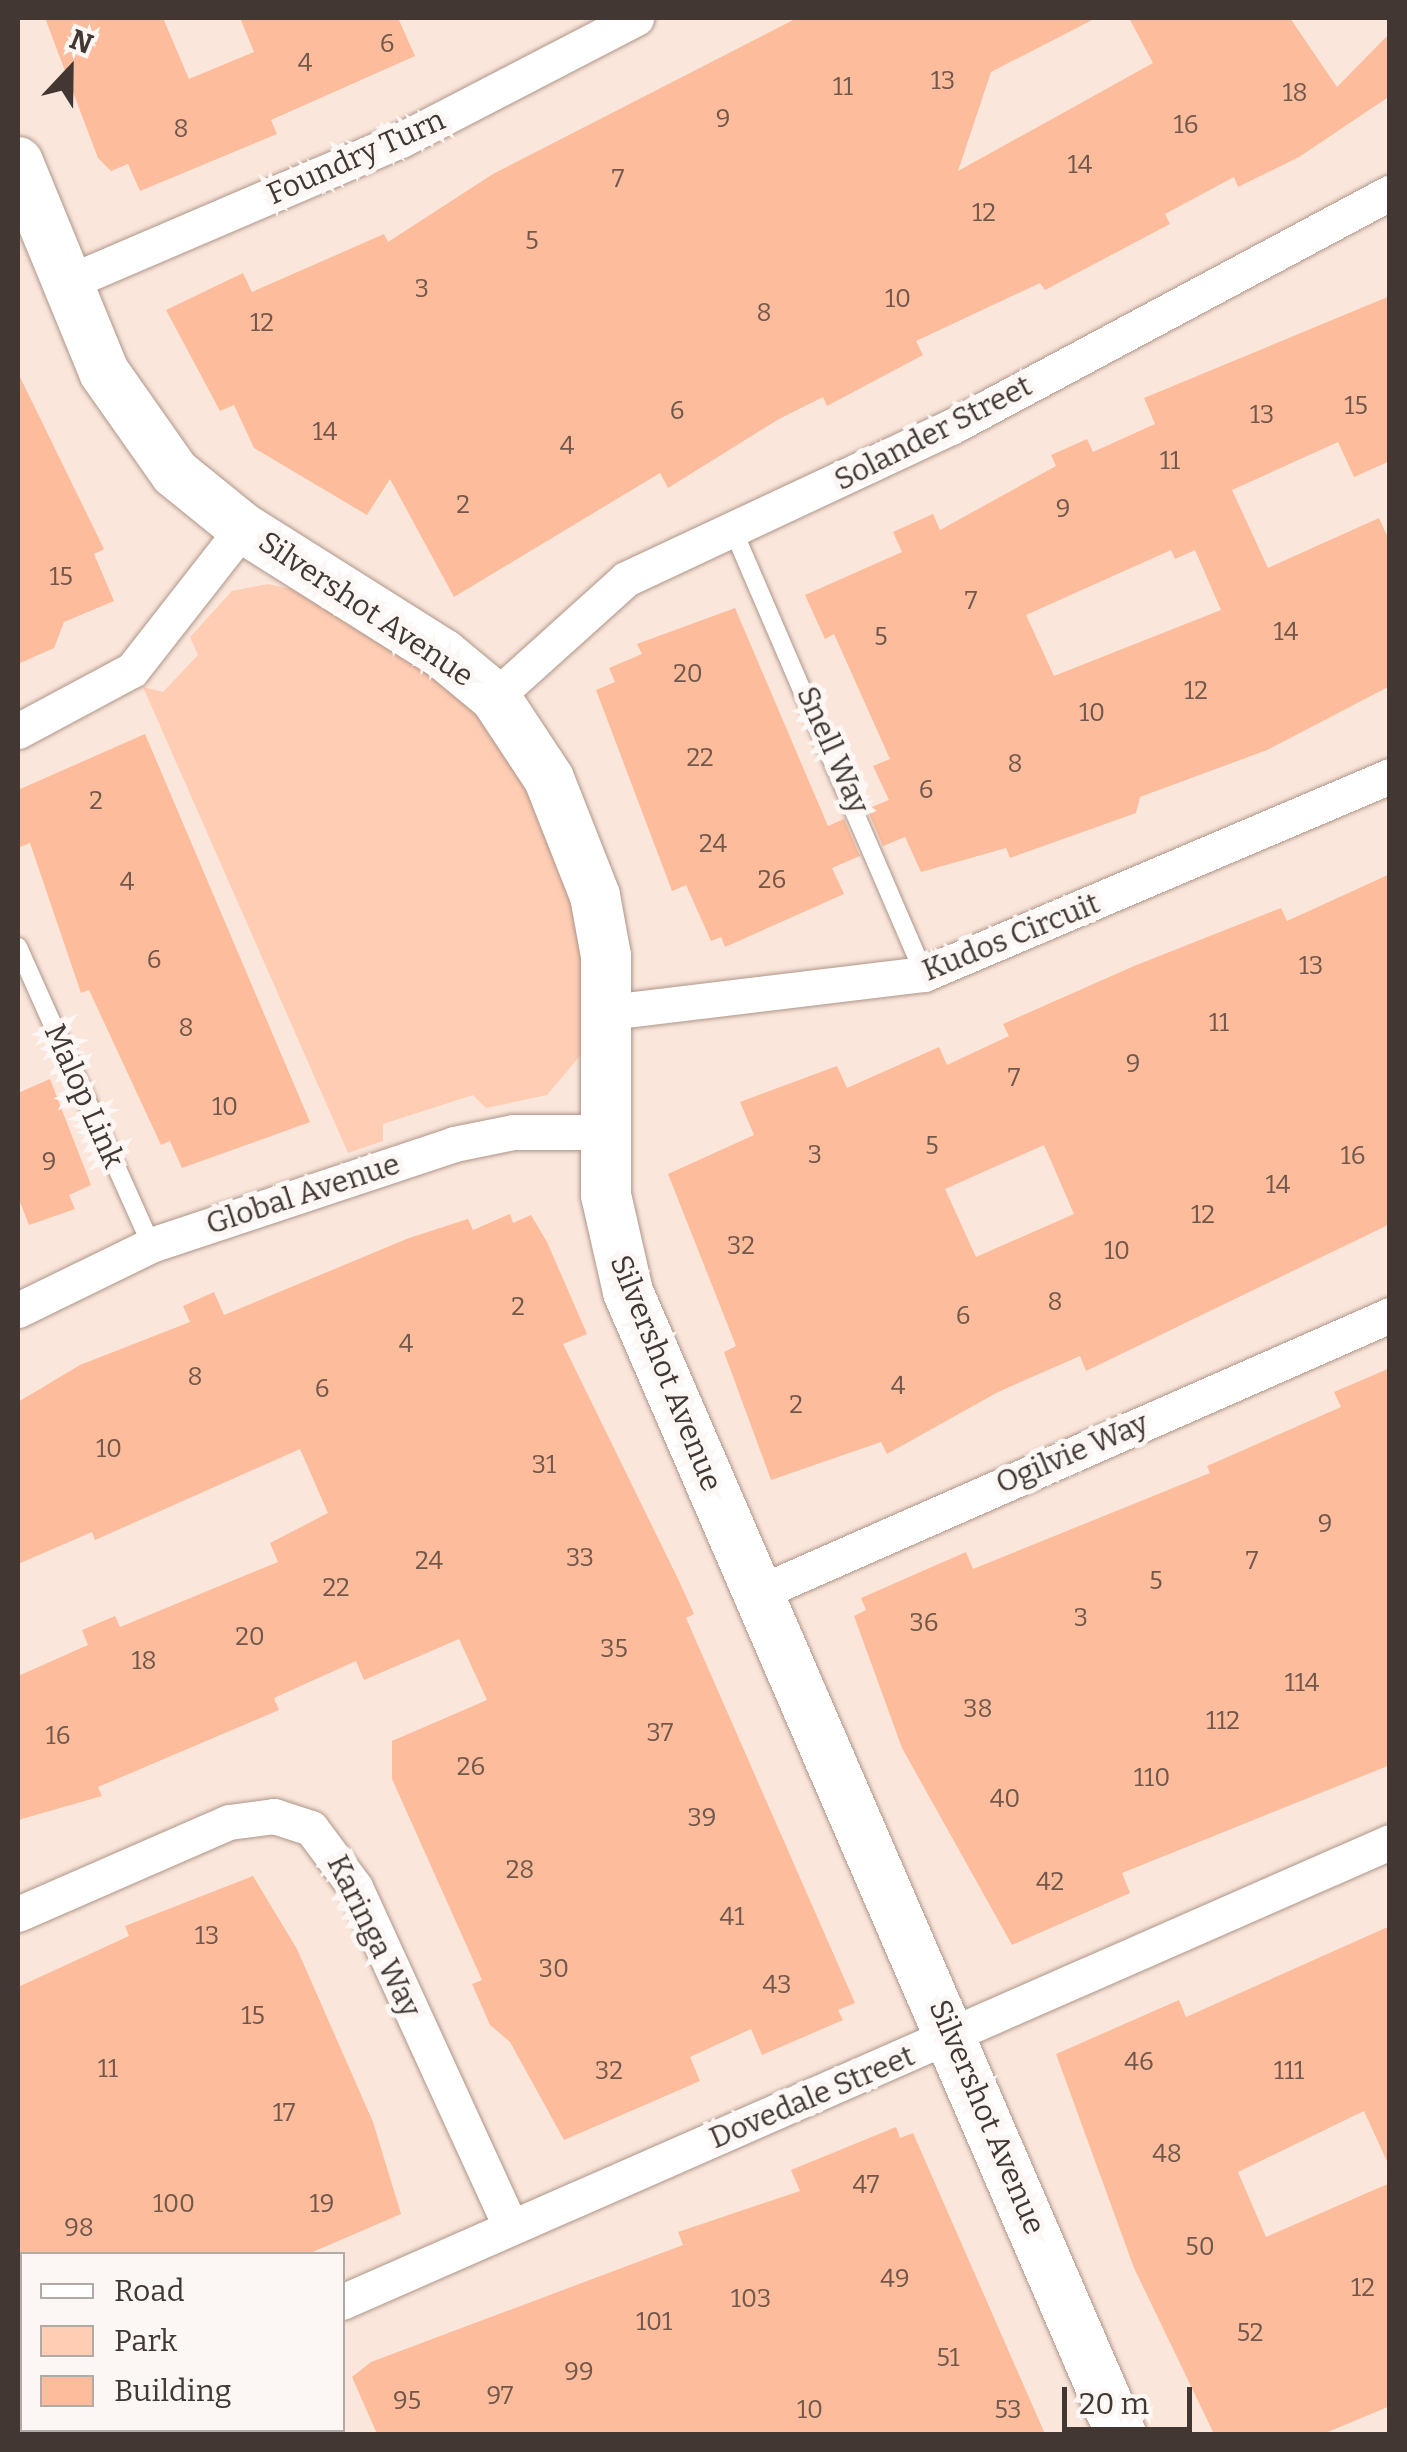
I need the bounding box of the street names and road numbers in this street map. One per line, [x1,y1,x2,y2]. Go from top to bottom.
street label: Foundry Turn [261,102,451,212]
street label: Solander Street [828,368,1038,498]
street label: Silvershot Avenue [252,524,480,694]
street label: Snell Way [789,681,877,819]
street label: Kudos Circuit [917,885,1105,989]
street label: Malop Link [36,1019,132,1173]
street label: Global Avenue [202,1146,404,1242]
street label: Silvershot Avenue [602,1250,730,1496]
street label: Ogilvie Way [991,1405,1153,1501]
street label: Karinga Way [319,1849,429,2023]
street label: Silvershot Avenue [921,1994,1053,2240]
street label: Dovedale Street [704,2038,920,2156]

